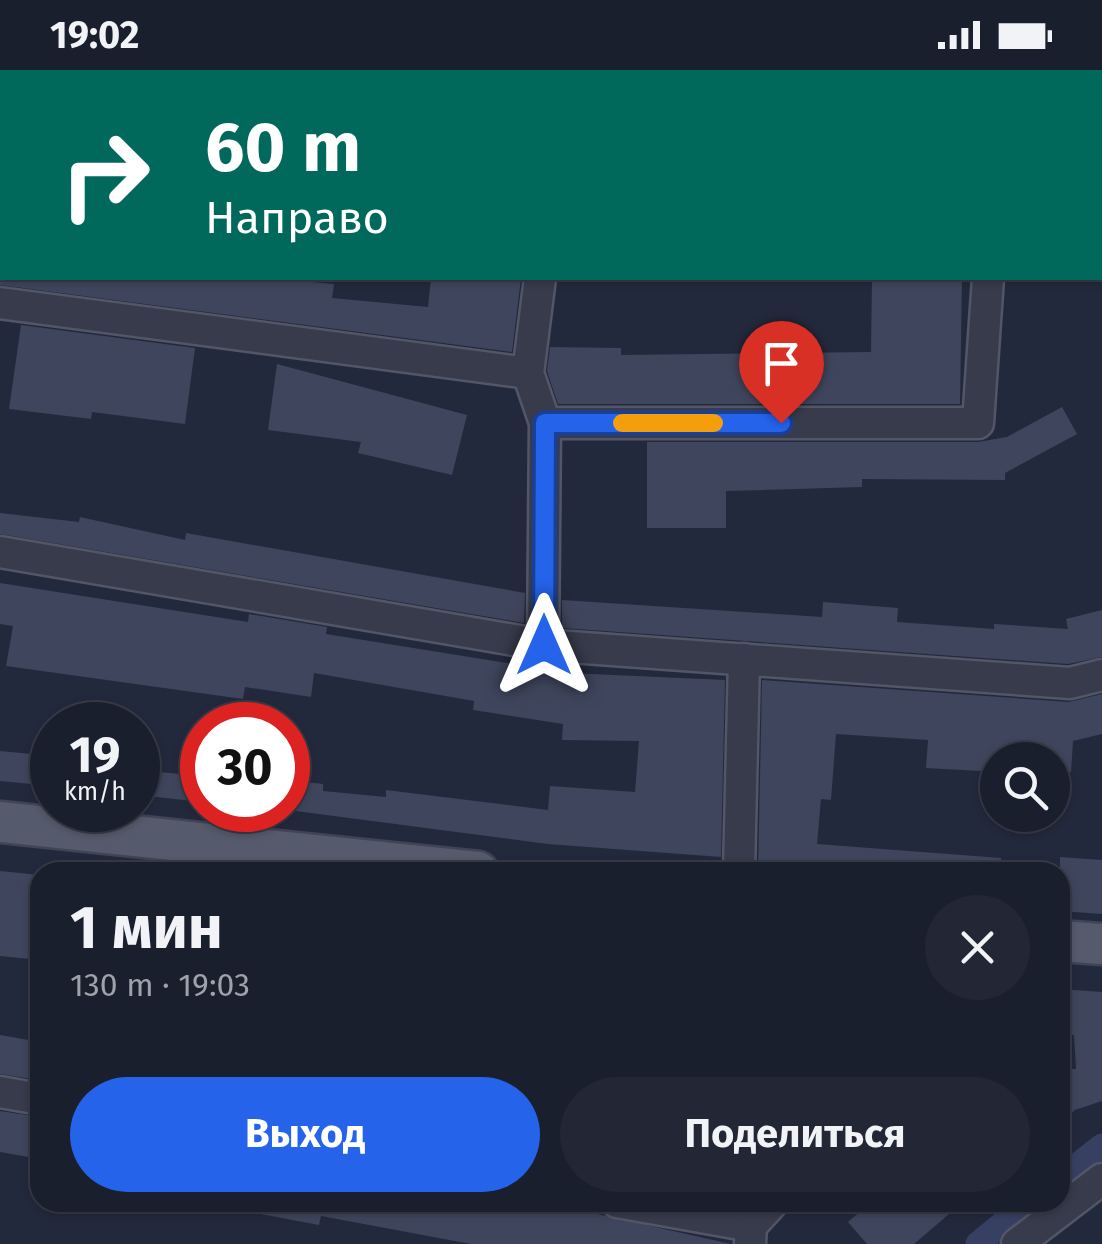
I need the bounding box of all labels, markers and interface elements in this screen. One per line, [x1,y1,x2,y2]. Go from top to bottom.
text: 19:02 [50,12,140,58]
text: 60 m [205,106,361,190]
icon: right [40,110,170,240]
text: Направо [205,191,389,245]
pin [739,321,824,424]
icon: arrive [754,336,809,391]
position arrow [492,593,596,697]
speed limit sign: 30 [180,702,310,832]
text: 19 [69,725,121,785]
map controls [980,742,1070,832]
button: search [980,742,1070,832]
text: km/h [64,777,126,807]
text: 1 мин [70,892,223,964]
button: close [925,895,1030,1000]
text: 130 m · 19:03 [70,966,250,1004]
button: Выход [70,1077,540,1192]
button: Поделиться [560,1077,1030,1192]

